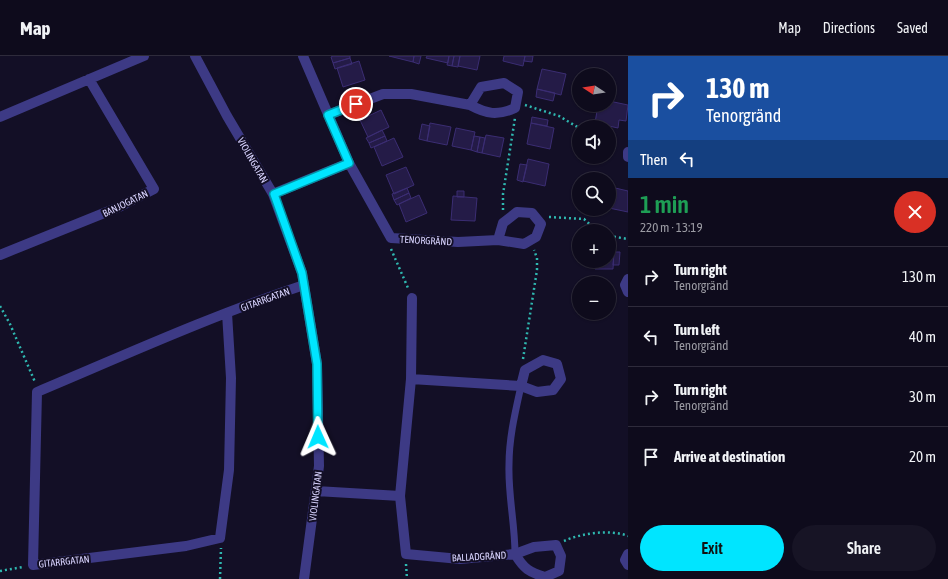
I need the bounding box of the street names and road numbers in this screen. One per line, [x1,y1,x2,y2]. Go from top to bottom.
street label: VIOLINGATAN [235,136,270,185]
street label: BANJOGATAN [101,188,150,219]
street label: TENORGRÄND [400,234,453,247]
street label: GITARRGATAN [239,286,291,313]
street label: VIOLINGATAN [307,470,324,522]
street label: BALLADGRÄND [451,550,507,563]
street label: GITARRGATAN [38,553,90,570]

